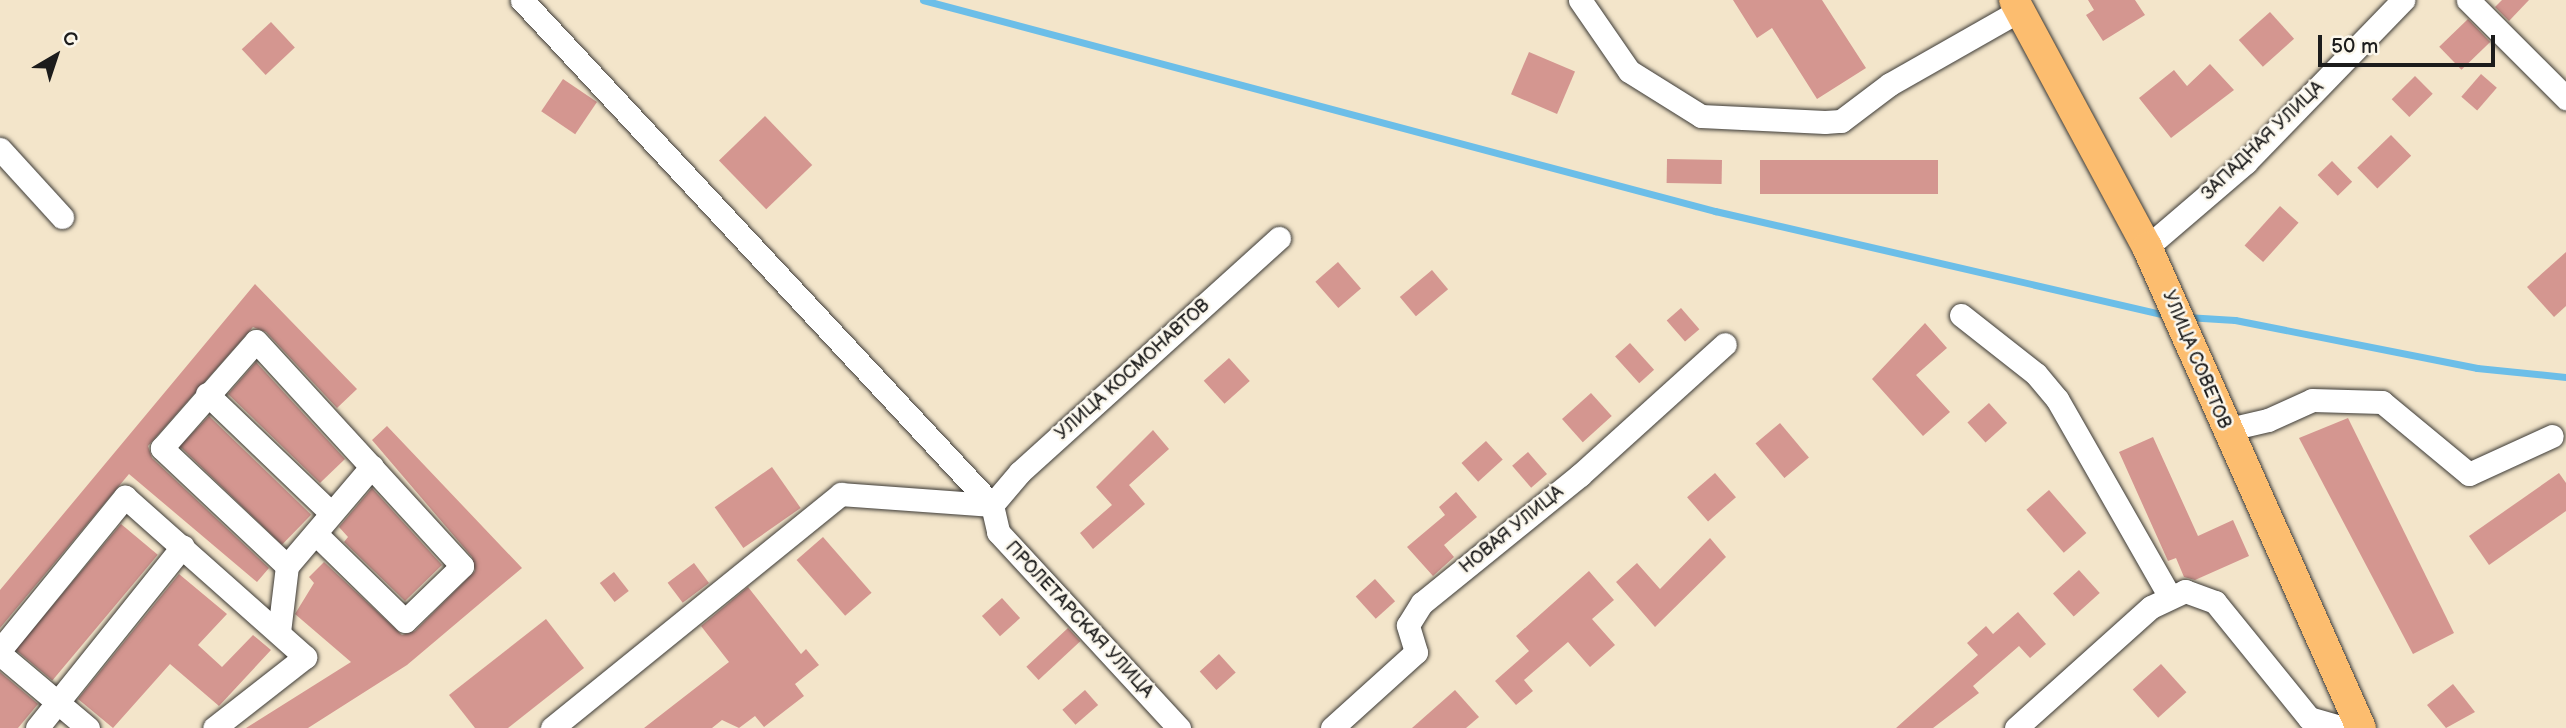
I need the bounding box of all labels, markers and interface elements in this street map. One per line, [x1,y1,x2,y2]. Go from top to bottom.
north arrow [21,21,91,91]
scale bar [2321,21,2498,65]
text: С [57,26,82,52]
text: 50 m [2331,34,2378,59]
street label: ЗАПАДНАЯ УЛИЦА [2197,77,2329,205]
street label: УЛИЦА СОВЕТОВ [2157,288,2235,432]
street label: УЛИЦА КОСМОНАВТОВ [1051,295,1215,445]
street label: НОВАЯ УЛИЦА [1456,482,1568,578]
street label: ПРОЛЕТАРСКАЯ УЛИЦА [1001,537,1157,703]

